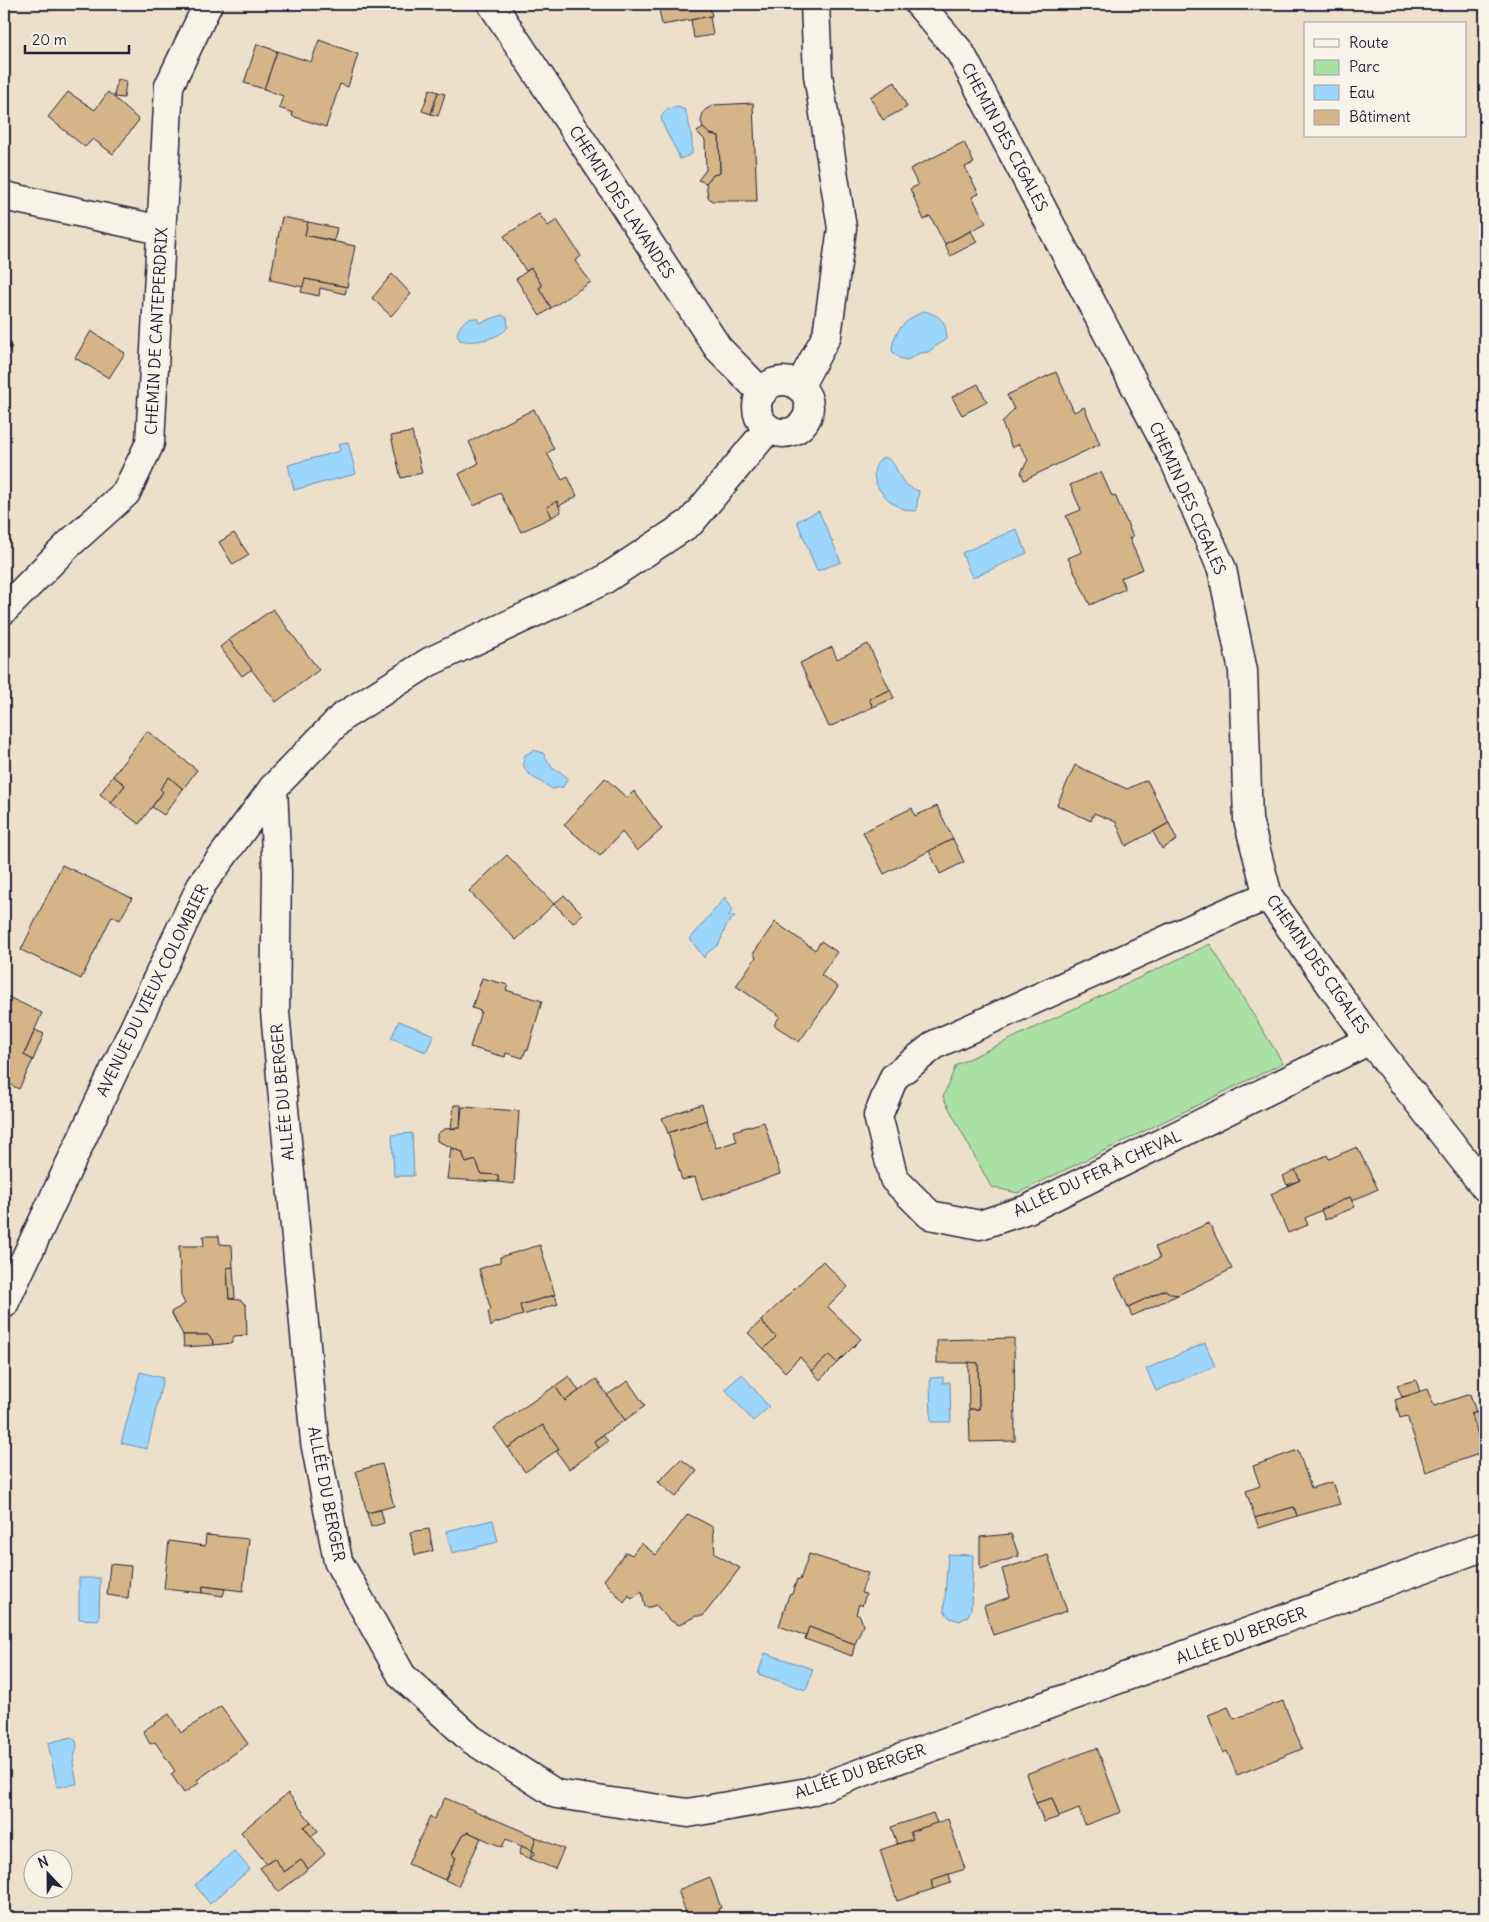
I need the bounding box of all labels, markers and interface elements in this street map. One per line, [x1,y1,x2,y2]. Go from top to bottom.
scale bar [25,22,129,54]
legend [1304,22,1466,138]
text: 20 m [32,30,67,49]
text: Route [1349,33,1389,52]
text: Parc [1349,57,1380,76]
street label: CHEMIN DES CIGALES [957,59,1053,215]
text: Eau [1349,83,1375,102]
text: Bâtiment [1349,107,1411,126]
street label: CHEMIN DES LAVANDES [565,122,679,282]
street label: CHEMIN DE CANTEPERDRIX [141,227,171,435]
street label: CHEMIN DES CIGALES [1145,418,1231,578]
street label: AVENUE DU VIEUX COLOMBIER [92,880,212,1100]
street label: CHEMIN DES CIGALES [1262,891,1374,1038]
street label: ALLÉE DU BERGER [266,1023,298,1161]
street label: ALLÉE DU FER À CHEVAL [1010,1125,1184,1221]
street label: ALLÉE DU BERGER [304,1425,350,1563]
street label: ALLÉE DU BERGER [1173,1602,1309,1668]
street label: ALLÉE DU BERGER [792,1739,928,1803]
north arrow [22,1850,72,1900]
text: N [35,1852,51,1872]

